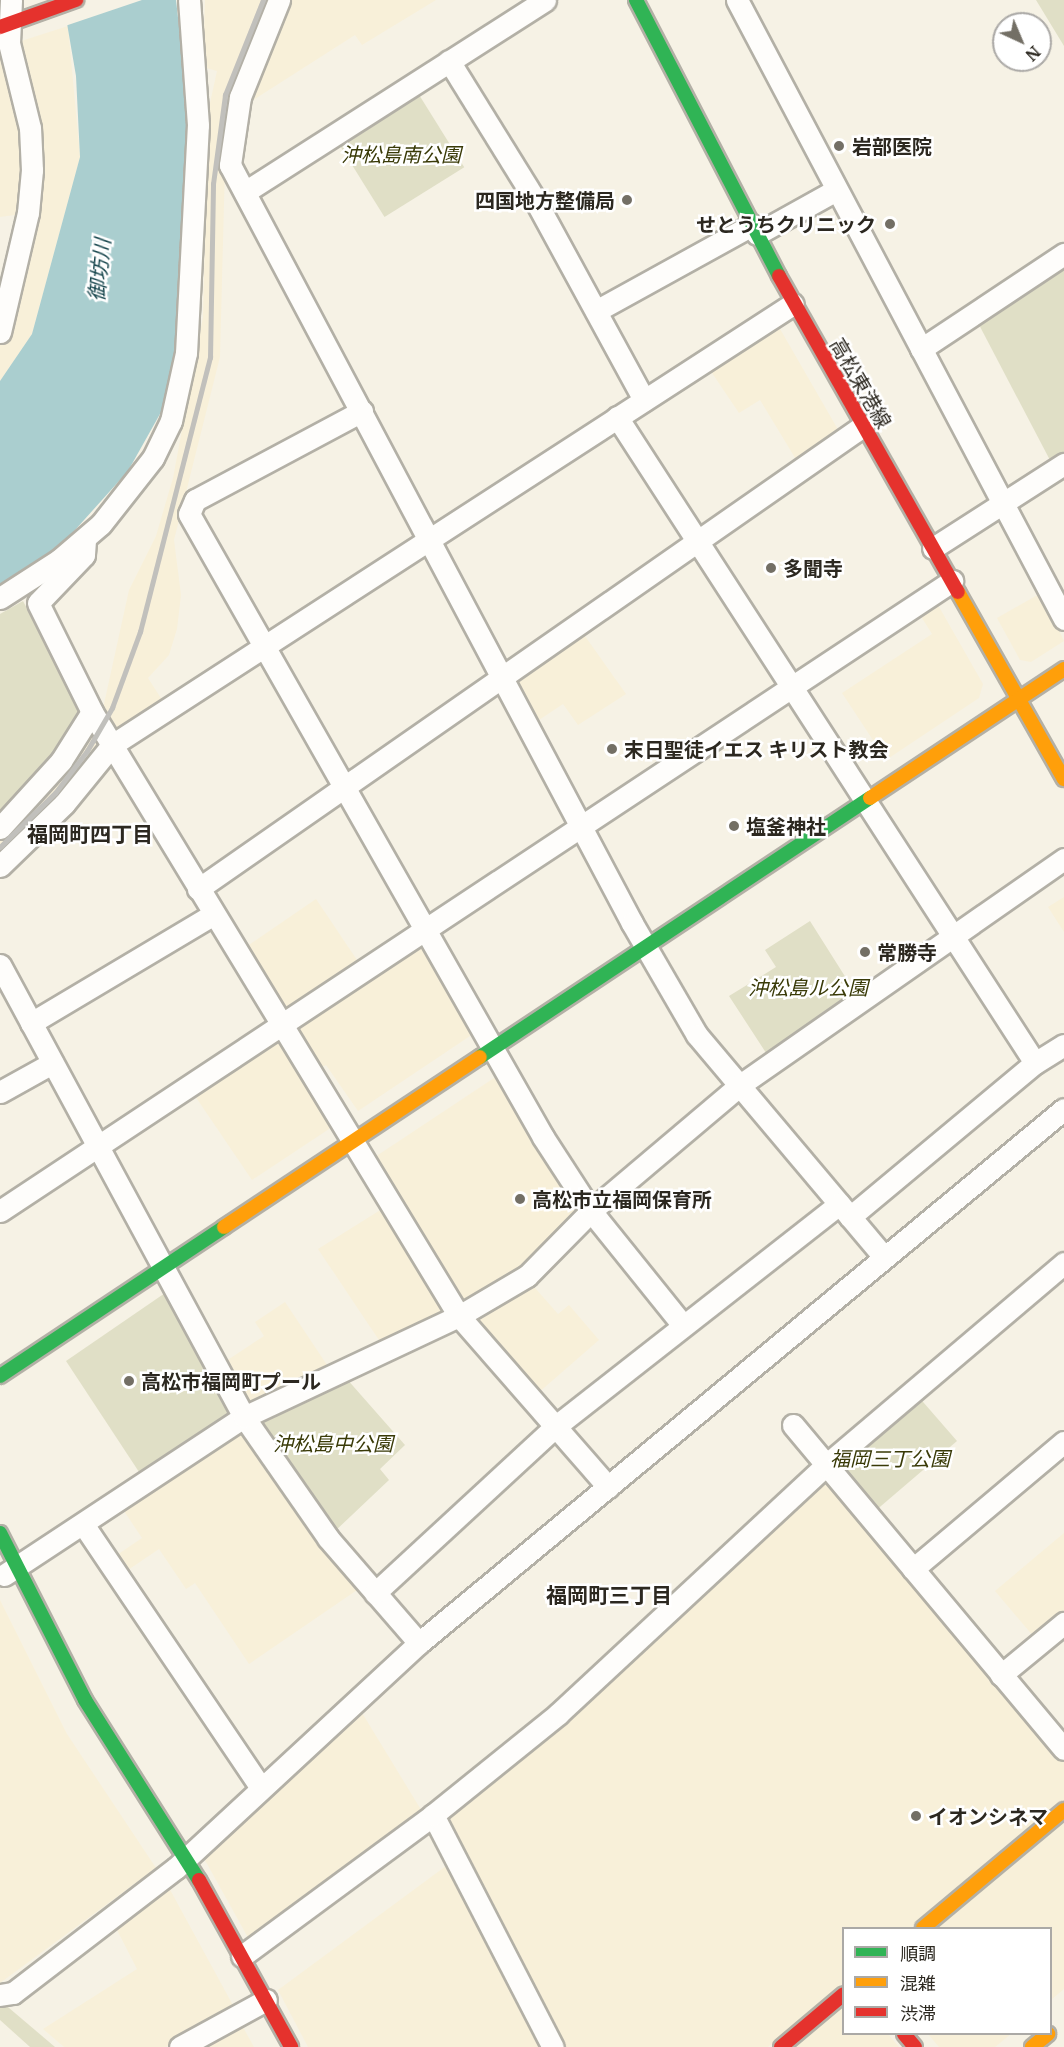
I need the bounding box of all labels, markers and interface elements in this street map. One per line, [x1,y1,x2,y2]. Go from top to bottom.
north arrow [992,12,1052,72]
text: N [1022,42,1045,65]
place label: 岩部医院 [852,134,932,158]
marker: 岩部医院 [830,137,848,155]
park label: 沖松島南公園 [341,142,461,166]
place label: 四国地方整備局 [475,188,615,212]
marker: 四国地方整備局 [620,193,634,207]
place label: せとうちクリニック [696,212,876,236]
marker: せとうちクリニック [881,215,899,233]
water label: 御坊川 [84,237,116,303]
street label: 高松東港線 [826,334,896,432]
place label: 多聞寺 [783,556,843,580]
marker: 多聞寺 [764,561,778,575]
place label: 末日聖徒イエス キリスト教会 [624,737,889,761]
marker: 末日聖徒イエス キリスト教会 [605,742,619,756]
place label: 塩釜神社 [746,814,826,838]
marker: 塩釜神社 [727,819,741,833]
district label: 福岡町四丁目 [27,822,153,848]
place label: 常勝寺 [877,940,937,964]
marker: 常勝寺 [858,945,872,959]
park label: 沖松島ル公園 [748,975,868,999]
place label: 高松市立福岡保育所 [532,1187,712,1211]
marker: 高松市立福岡保育所 [513,1192,527,1206]
place label: 高松市福岡町プール [141,1369,321,1393]
marker: 高松市福岡町プール [122,1374,136,1388]
park label: 沖松島中公園 [273,1431,393,1455]
park label: 福岡三丁公園 [830,1446,950,1470]
district label: 福岡町三丁目 [546,1583,672,1609]
place label: イオンシネマ [928,1804,1048,1828]
marker: イオンシネマ [909,1809,923,1823]
legend [842,1927,1052,2035]
text: 順調 [900,1942,936,1965]
text: 混雑 [900,1972,936,1995]
text: 渋滞 [900,2002,936,2025]

